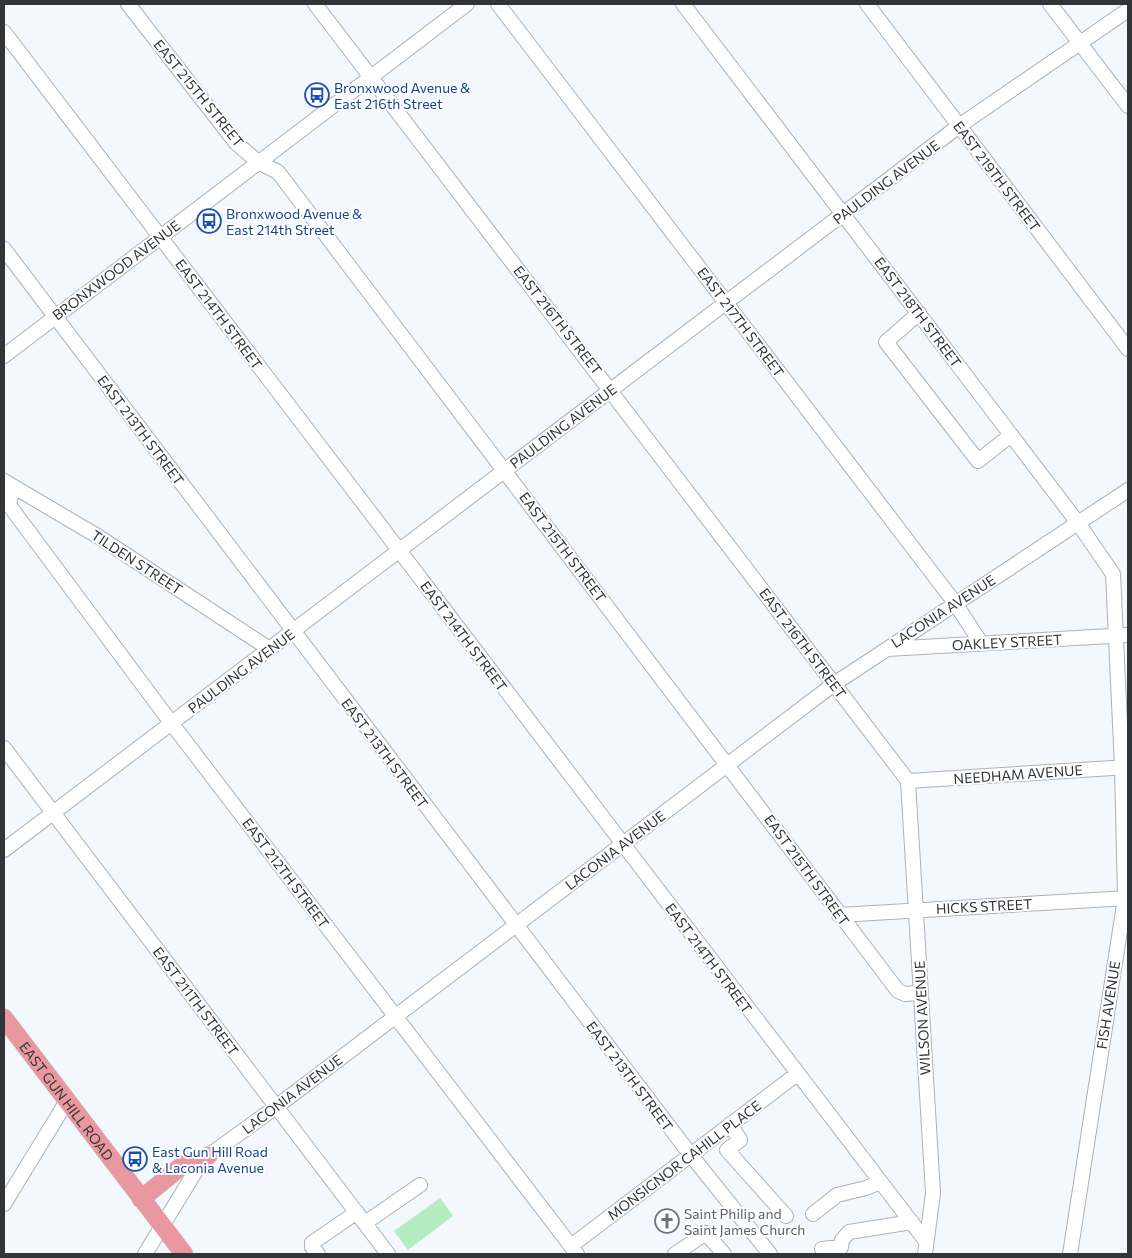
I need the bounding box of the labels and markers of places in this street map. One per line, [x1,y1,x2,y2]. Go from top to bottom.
place label: Bronxwood Avenue & East 216th Street [334,79,471,112]
bus stop icon: Bronxwood Avenue & East 216th Street [304,82,330,108]
place label: Bronxwood Avenue & East 214th Street [226,205,363,238]
bus stop icon: Bronxwood Avenue & East 214th Street [196,208,222,234]
place label: East Gun Hill Road & Laconia Avenue [152,1143,268,1176]
bus stop icon: East Gun Hill Road & Laconia Avenue [122,1146,148,1172]
place label: Saint Philip and Saint James Church [684,1205,805,1238]
church icon: Saint Philip and Saint James Church [654,1208,680,1234]

